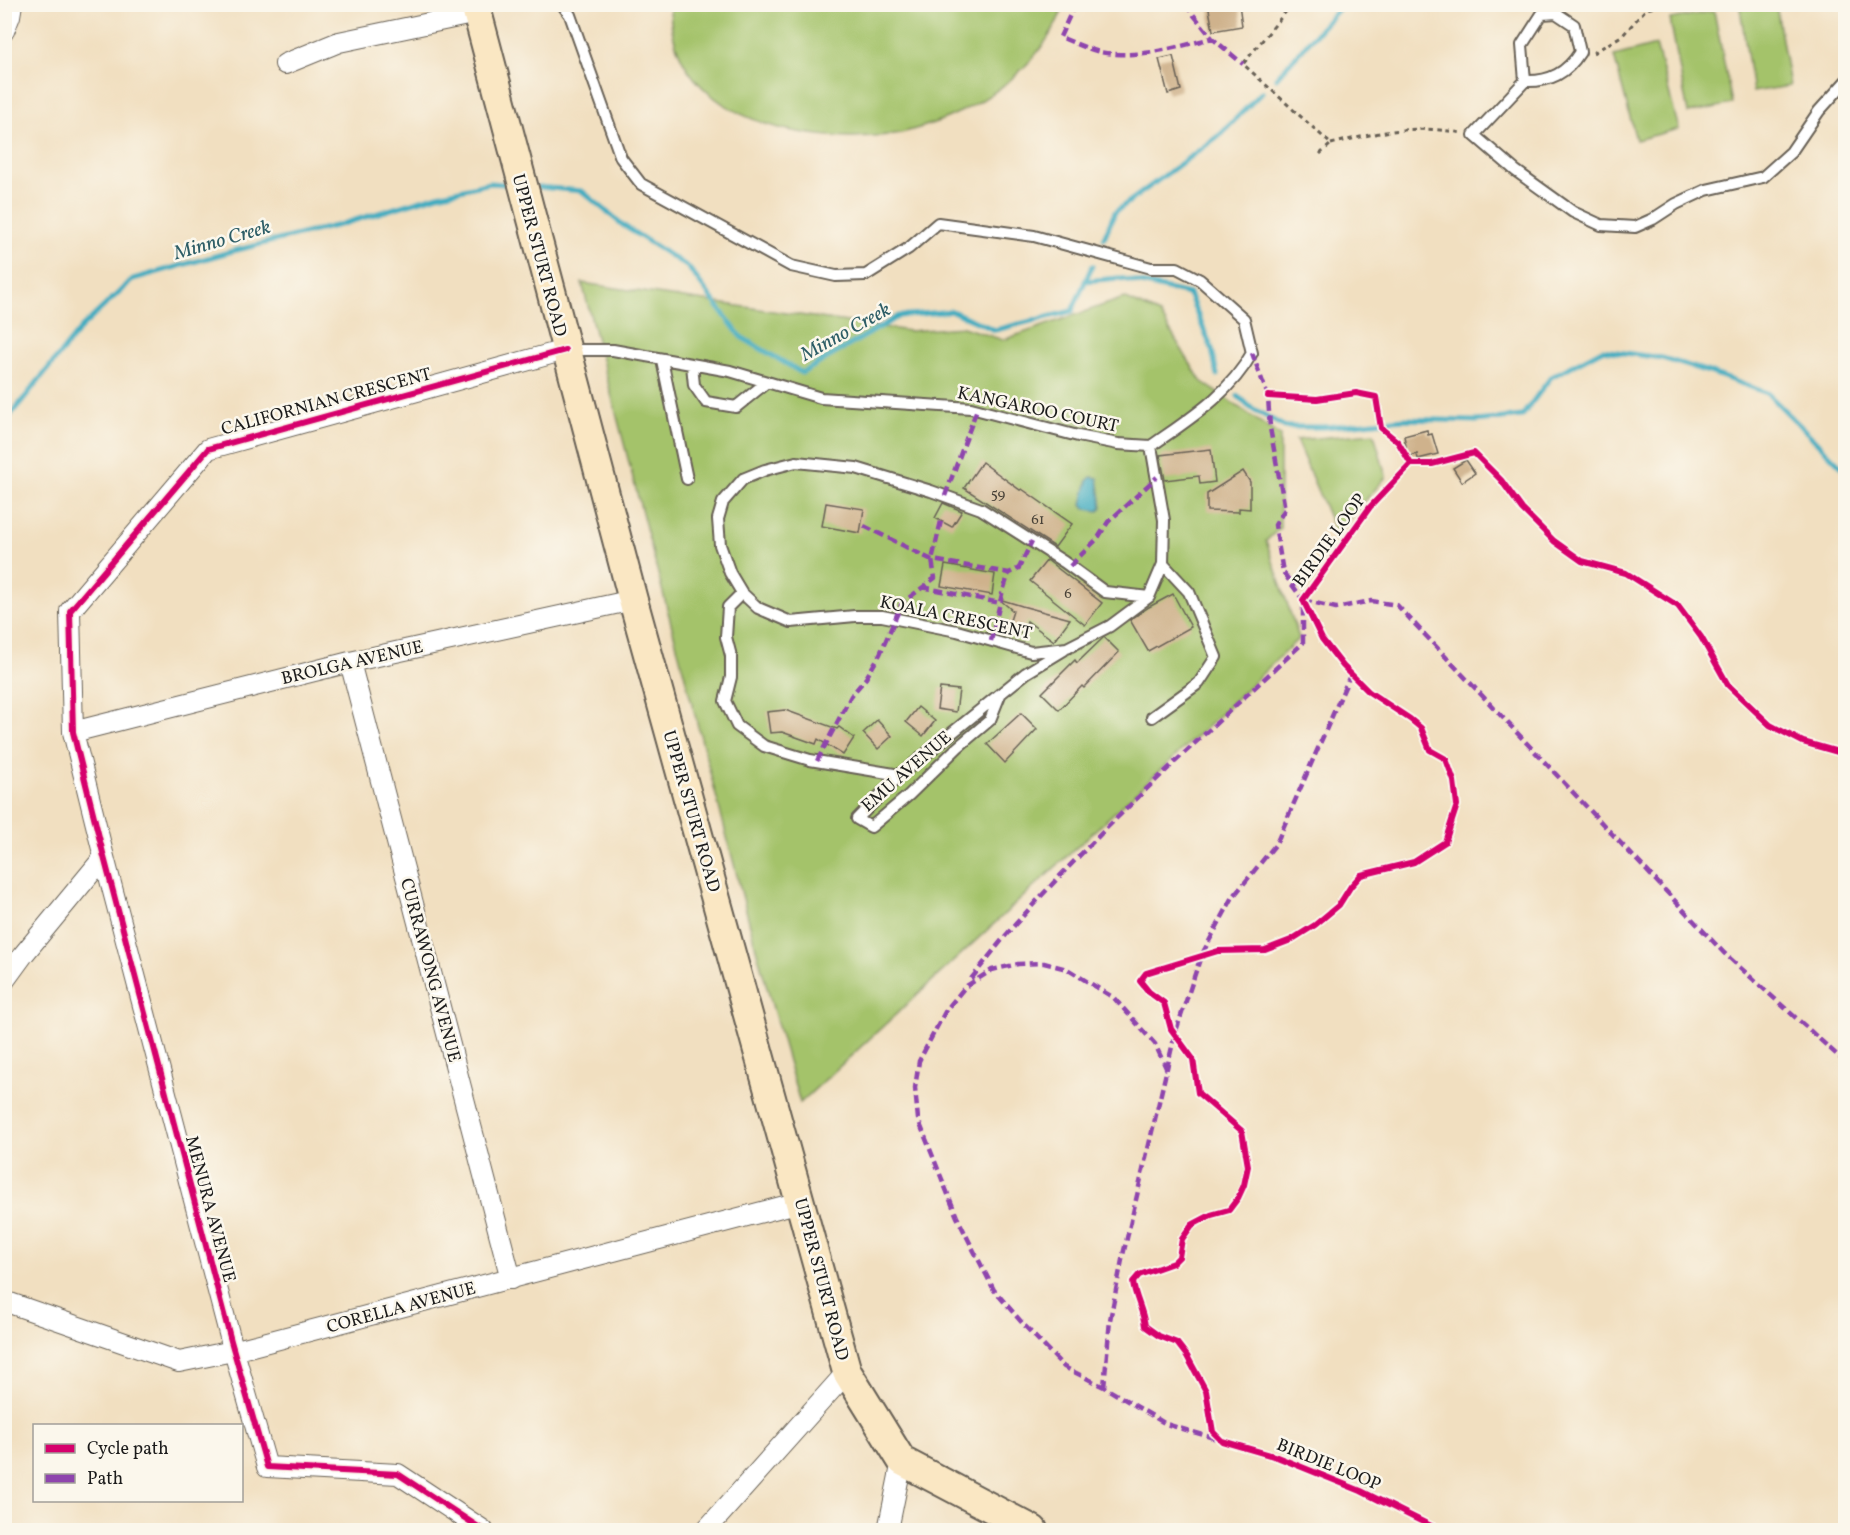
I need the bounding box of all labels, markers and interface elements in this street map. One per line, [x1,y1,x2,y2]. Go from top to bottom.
street label: UPPER STURT ROAD [505,171,572,339]
water label: Minno Creek [170,214,274,268]
water label: Minno Creek [795,296,896,370]
street label: CALIFORNIAN CRESCENT [218,362,435,443]
street label: KANGAROO COURT [955,381,1121,440]
house number: 59 [991,484,1006,505]
street label: BIRDIE LOOP [1288,489,1373,593]
house number: 61 [1031,510,1045,531]
house number: 6 [1064,584,1072,605]
street label: KOALA CRESCENT [877,590,1034,647]
street label: BROLGA AVENUE [279,635,426,692]
street label: EMU AVENUE [856,726,958,819]
street label: UPPER STURT ROAD [655,728,726,895]
street label: CURRAWONG AVENUE [393,876,466,1065]
street label: MENURA AVENUE [178,1133,241,1286]
street label: UPPER STURT ROAD [787,1195,854,1363]
street label: CORELLA AVENUE [324,1276,479,1340]
legend [33,1424,243,1502]
street label: BIRDIE LOOP [1272,1433,1384,1498]
text: Cycle path [87,1437,169,1462]
text: Path [87,1467,123,1492]

